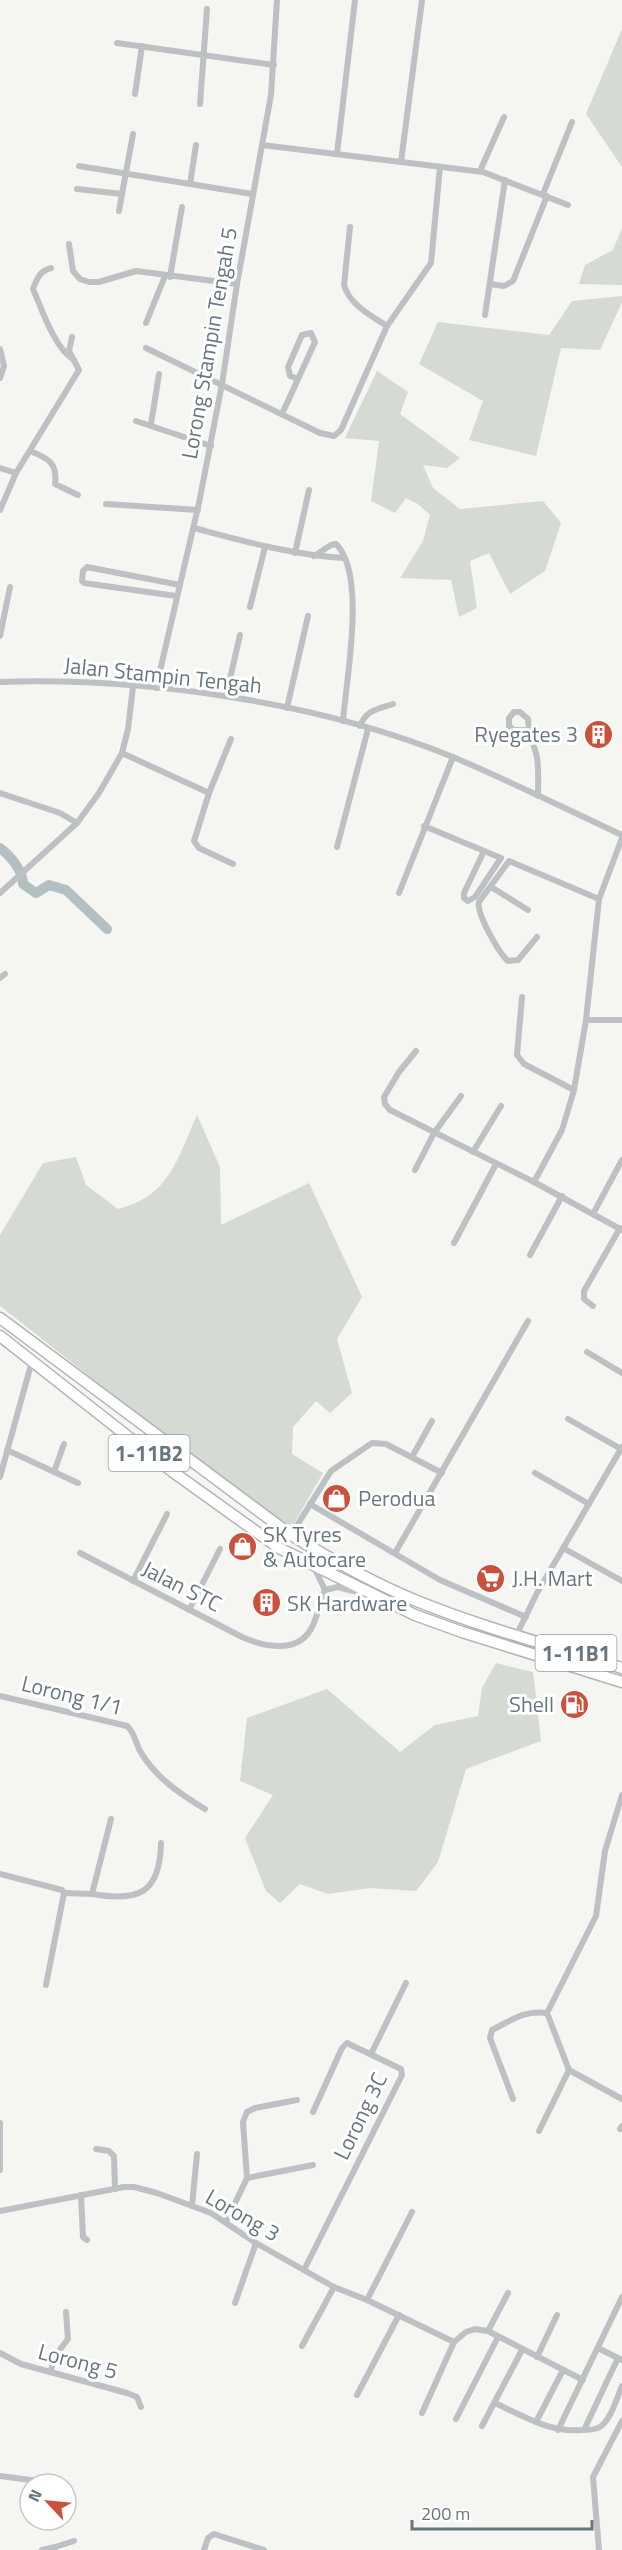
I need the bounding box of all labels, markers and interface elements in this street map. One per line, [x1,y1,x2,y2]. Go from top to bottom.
street label: Lorong Stampin Tengah 5 [172,224,246,462]
street label: Jalan Stampin Tengah [62,648,264,702]
place label: Ryegates 3 [474,717,578,751]
building icon: Ryegates 3 [583,718,615,750]
road number: 1-11B2 [108,1435,190,1471]
place label: Perodua [358,1481,435,1515]
shop icon: Perodua [321,1482,353,1514]
place label: SK Tyres & Autocare [263,1517,366,1576]
shop icon: SK Tyres & Autocare [226,1531,258,1563]
street label: Jalan STC [136,1551,228,1621]
place label: J.H. Mart [512,1561,593,1595]
supermarket icon: J.H. Mart [475,1562,507,1594]
place label: SK Hardware [287,1586,407,1620]
building icon: SK Hardware [250,1587,282,1619]
road number: 1-11B1 [536,1635,616,1671]
street label: Lorong 1/1 [18,1666,126,1724]
place label: Shell [509,1687,554,1721]
fuel station icon: Shell [559,1688,591,1720]
street label: Lorong 3C [324,2067,396,2165]
street label: Lorong 3 [199,2180,287,2250]
street label: Lorong 5 [34,2334,122,2388]
north arrow [18,2472,78,2532]
text: N [21,2485,48,2506]
scale bar [412,2493,592,2531]
text: 200 m [421,2500,470,2527]

